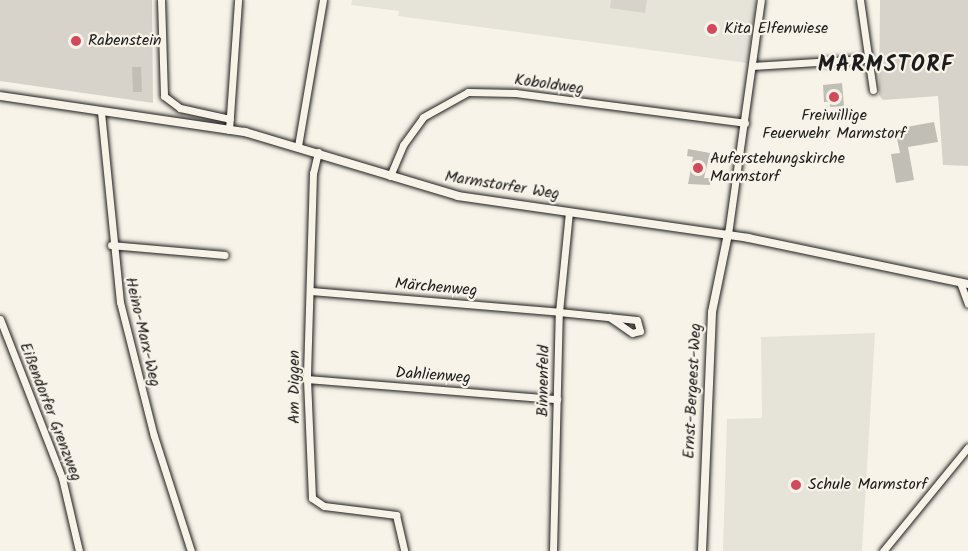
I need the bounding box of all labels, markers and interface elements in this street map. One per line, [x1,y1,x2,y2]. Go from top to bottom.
place label: Kita Elfenwiese [724,19,828,39]
marker: Kita Elfenwiese [705,22,719,36]
place label: Rabenstein [88,31,162,51]
marker: Rabenstein [69,34,83,48]
district label: MARMSTORF [818,53,954,79]
street label: Koboldweg [513,71,585,99]
marker: Freiwillige Feuerwehr Marmstorf [827,90,841,104]
place label: Freiwillige Feuerwehr Marmstorf [762,106,906,144]
place label: Auferstehungskirche Marmstorf [710,149,845,187]
marker: Auferstehungskirche Marmstorf [691,161,705,175]
street label: Marmstorfer Weg [443,167,561,205]
street label: Heino-Marx-Weg [120,275,164,389]
street label: Märchenweg [394,275,478,301]
street label: Ernst-Bergeest-Weg [680,323,706,459]
street label: Eißendorfer Grenzweg [15,340,85,484]
street label: Binnenfeld [534,345,554,417]
street label: Am Diggen [285,350,305,424]
street label: Dahlienweg [395,364,471,388]
place label: Schule Marmstorf [808,475,927,495]
marker: Schule Marmstorf [789,478,803,492]

